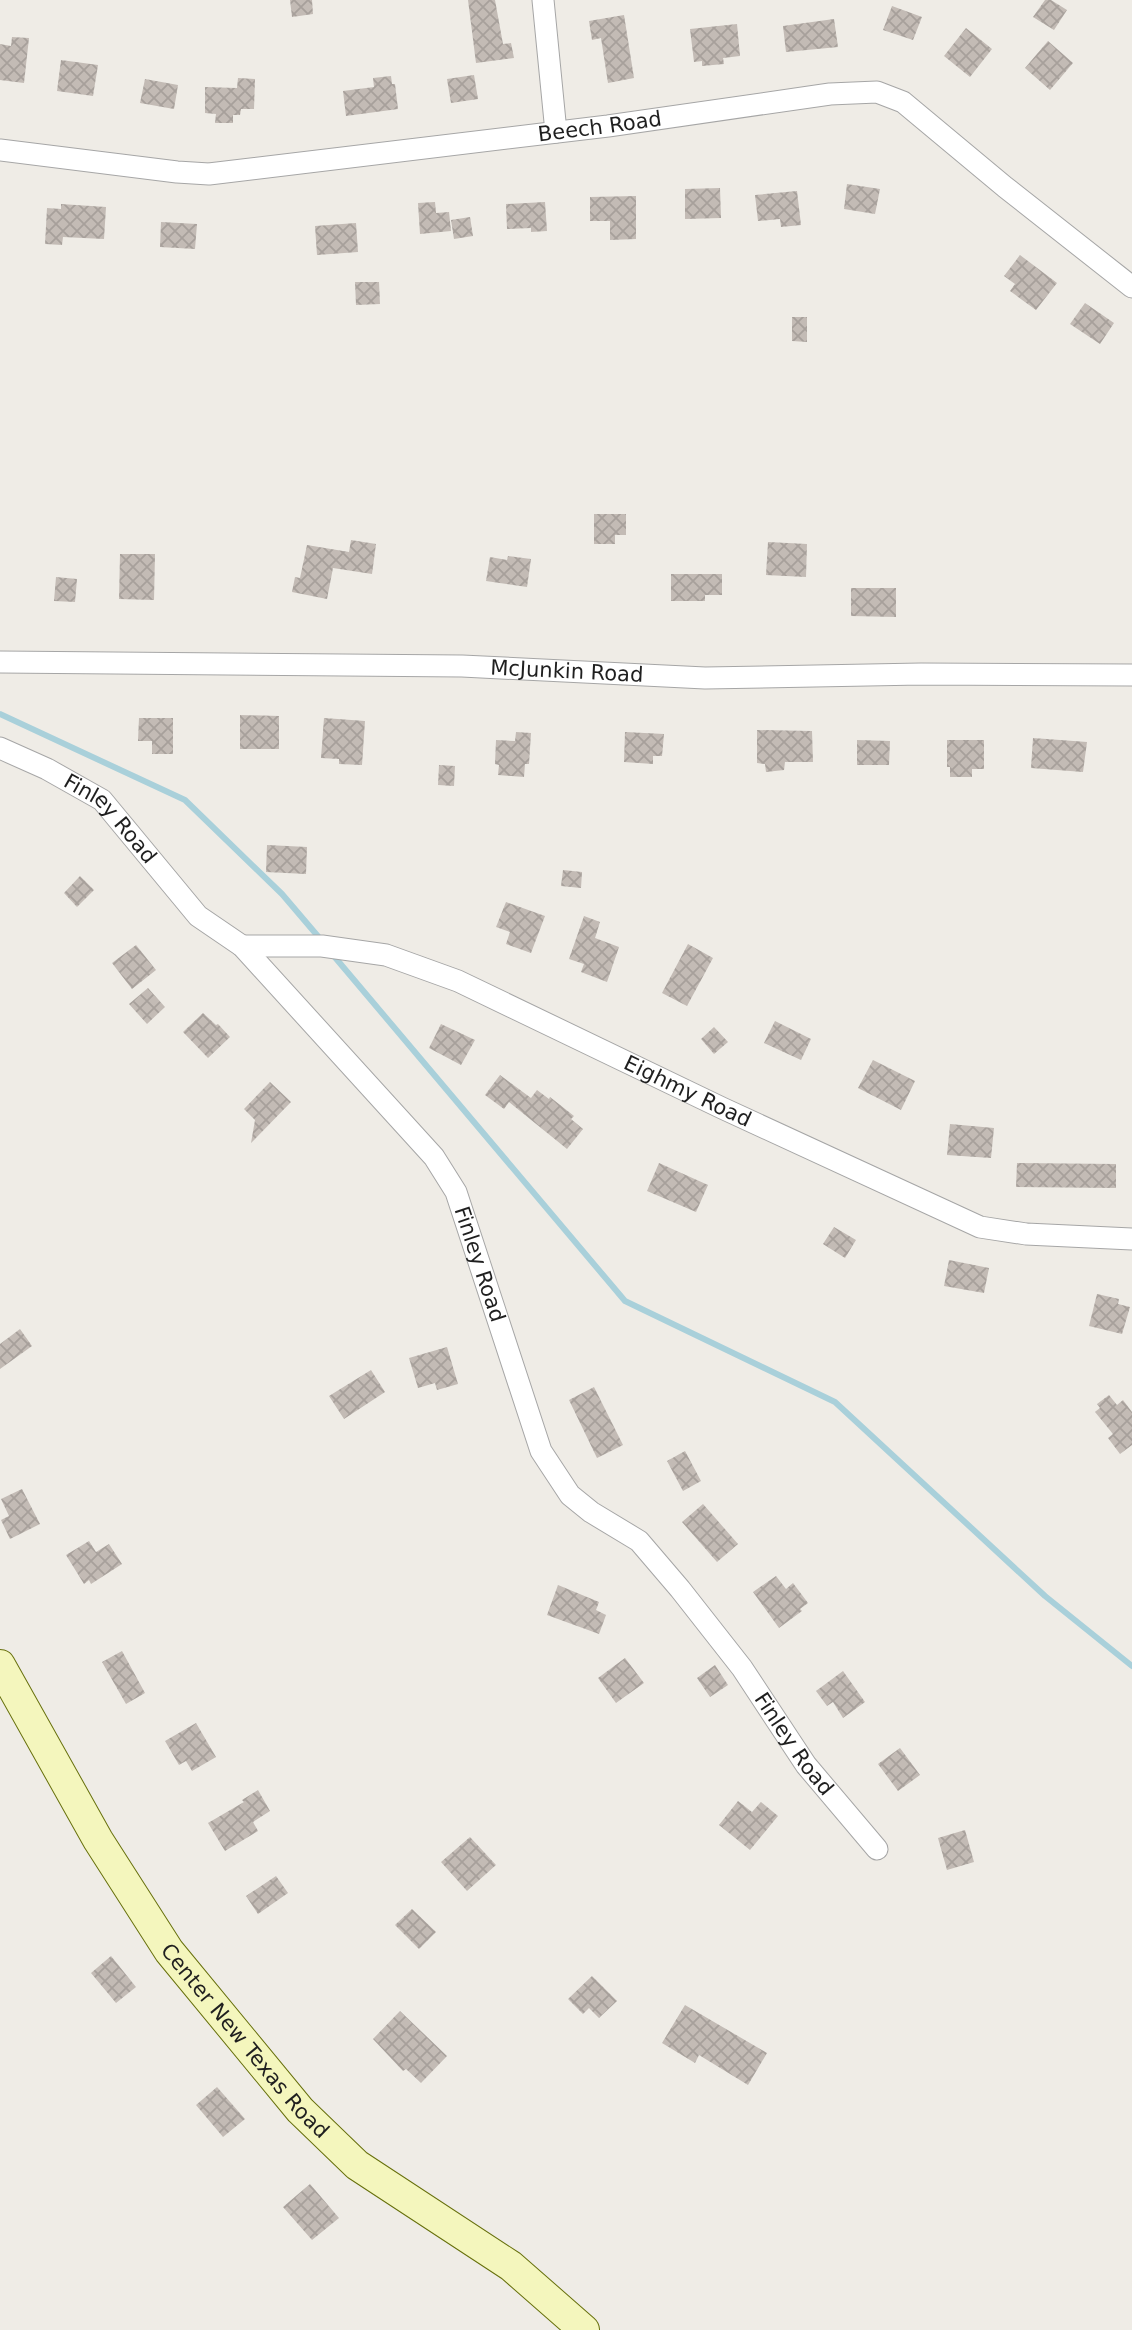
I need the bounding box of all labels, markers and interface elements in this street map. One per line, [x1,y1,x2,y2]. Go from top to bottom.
street label: Beech Road [536,106,663,146]
street label: McJunkin Road [490,655,644,687]
street label: Finley Road [60,769,161,868]
street label: Eighmy Road [620,1051,755,1132]
street label: Finley Road [450,1203,510,1325]
street label: Finley Road [750,1688,838,1800]
street label: Center New Texas Road [156,1939,334,2143]

